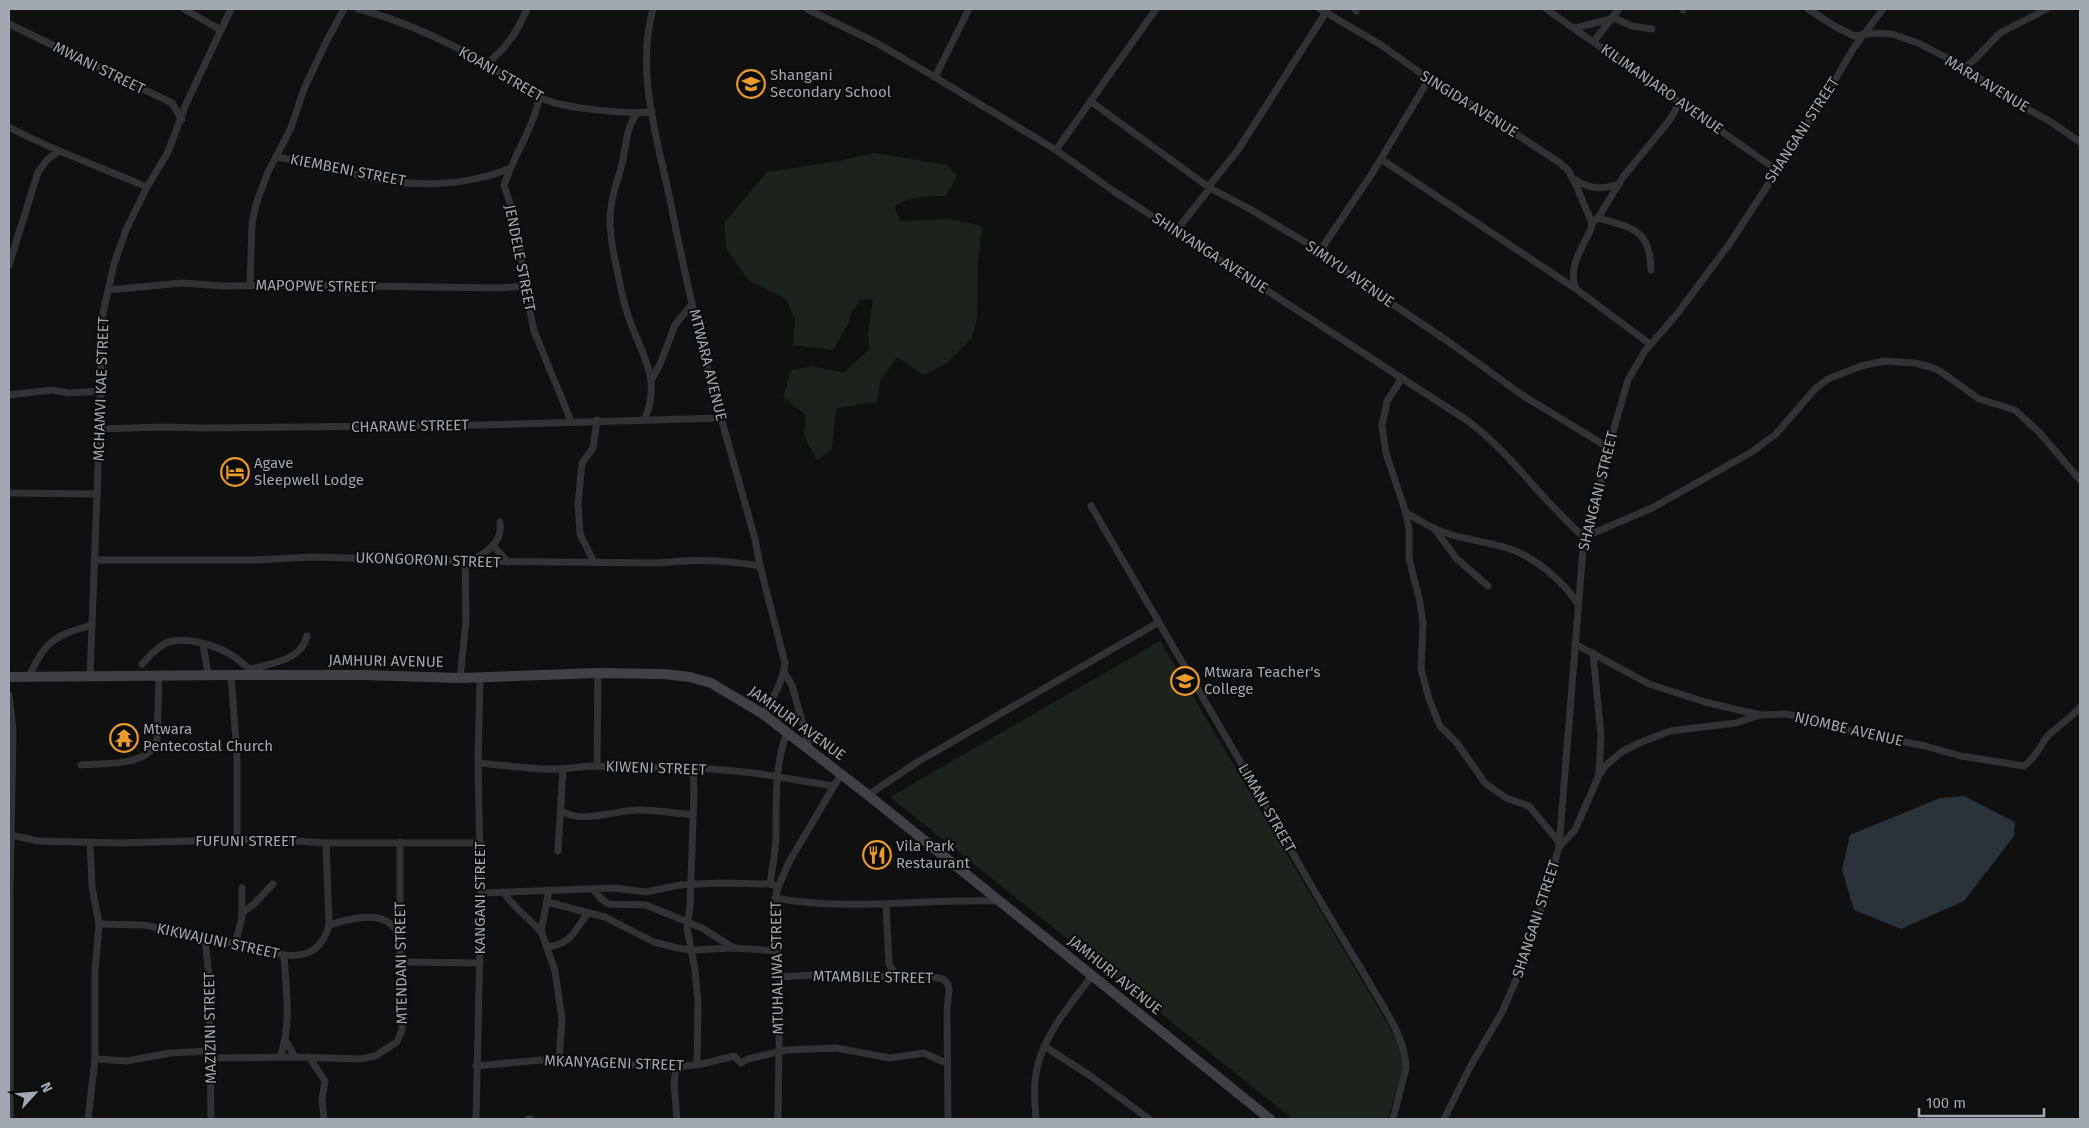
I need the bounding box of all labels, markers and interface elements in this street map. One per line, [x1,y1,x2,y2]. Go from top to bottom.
street label: MWANI STREET [50,38,148,98]
street label: KILIMANJARO AVENUE [1597,40,1727,138]
street label: KOANI STREET [456,43,547,106]
street label: MARA AVENUE [1942,52,2032,116]
place label: Shangani Secondary School [770,66,892,101]
street label: SINGIDA AVENUE [1417,67,1521,141]
school or university icon: Shangani Secondary School [736,69,766,99]
street label: SHANGANI STREET [1761,74,1843,186]
street label: KIEMBENI STREET [289,150,407,190]
street label: JENDELE STREET [501,203,539,313]
street label: SHINYANGA AVENUE [1149,209,1271,297]
street label: SIMIYU AVENUE [1302,237,1398,311]
street label: MAPOPWE STREET [255,276,377,296]
street label: MTWARA AVENUE [685,307,731,423]
street label: MCHAMVI KAE STREET [89,316,113,462]
street label: CHARAWE STREET [351,416,469,436]
street label: SHANGANI STREET [1574,429,1622,553]
place label: Agave Sleepwell Lodge [254,454,364,489]
hotel icon: Agave Sleepwell Lodge [220,457,250,487]
street label: UKONGORONI STREET [355,548,501,572]
street label: JAMHURI AVENUE [328,651,444,671]
place label: Mtwara Teacher's College [1204,663,1320,698]
school or university icon: Mtwara Teacher's College [1170,666,1200,696]
street label: JAMHURI AVENUE [745,682,849,764]
street label: NJOMBE AVENUE [1793,708,1905,750]
place label: Mtwara Pentecostal Church [143,720,273,755]
temple icon: Mtwara Pentecostal Church [109,723,139,753]
street label: KIWENI STREET [605,757,707,779]
street label: LIMANI STREET [1234,761,1300,856]
street label: FUFUNI STREET [195,832,297,850]
place label: Vila Park Restaurant [896,837,970,872]
restaurant icon: Vila Park Restaurant [862,840,892,870]
street label: KANGANI STREET [471,841,489,954]
street label: SHANGANI STREET [1509,858,1564,980]
street label: MTENDANI STREET [391,901,411,1025]
street label: MTUHALIWA STREET [767,901,787,1035]
street label: KIKWAJUNI STREET [155,919,281,963]
street label: JAMHURI AVENUE [1064,932,1166,1018]
street label: MTAMBILE STREET [813,967,934,987]
street label: MAZIZINI STREET [200,972,220,1084]
street label: MKANYAGENI STREET [544,1052,684,1074]
north arrow [10,1068,60,1118]
text: N [37,1080,56,1095]
scale bar [1919,1086,2044,1118]
text: 100 m [1926,1094,1966,1112]

